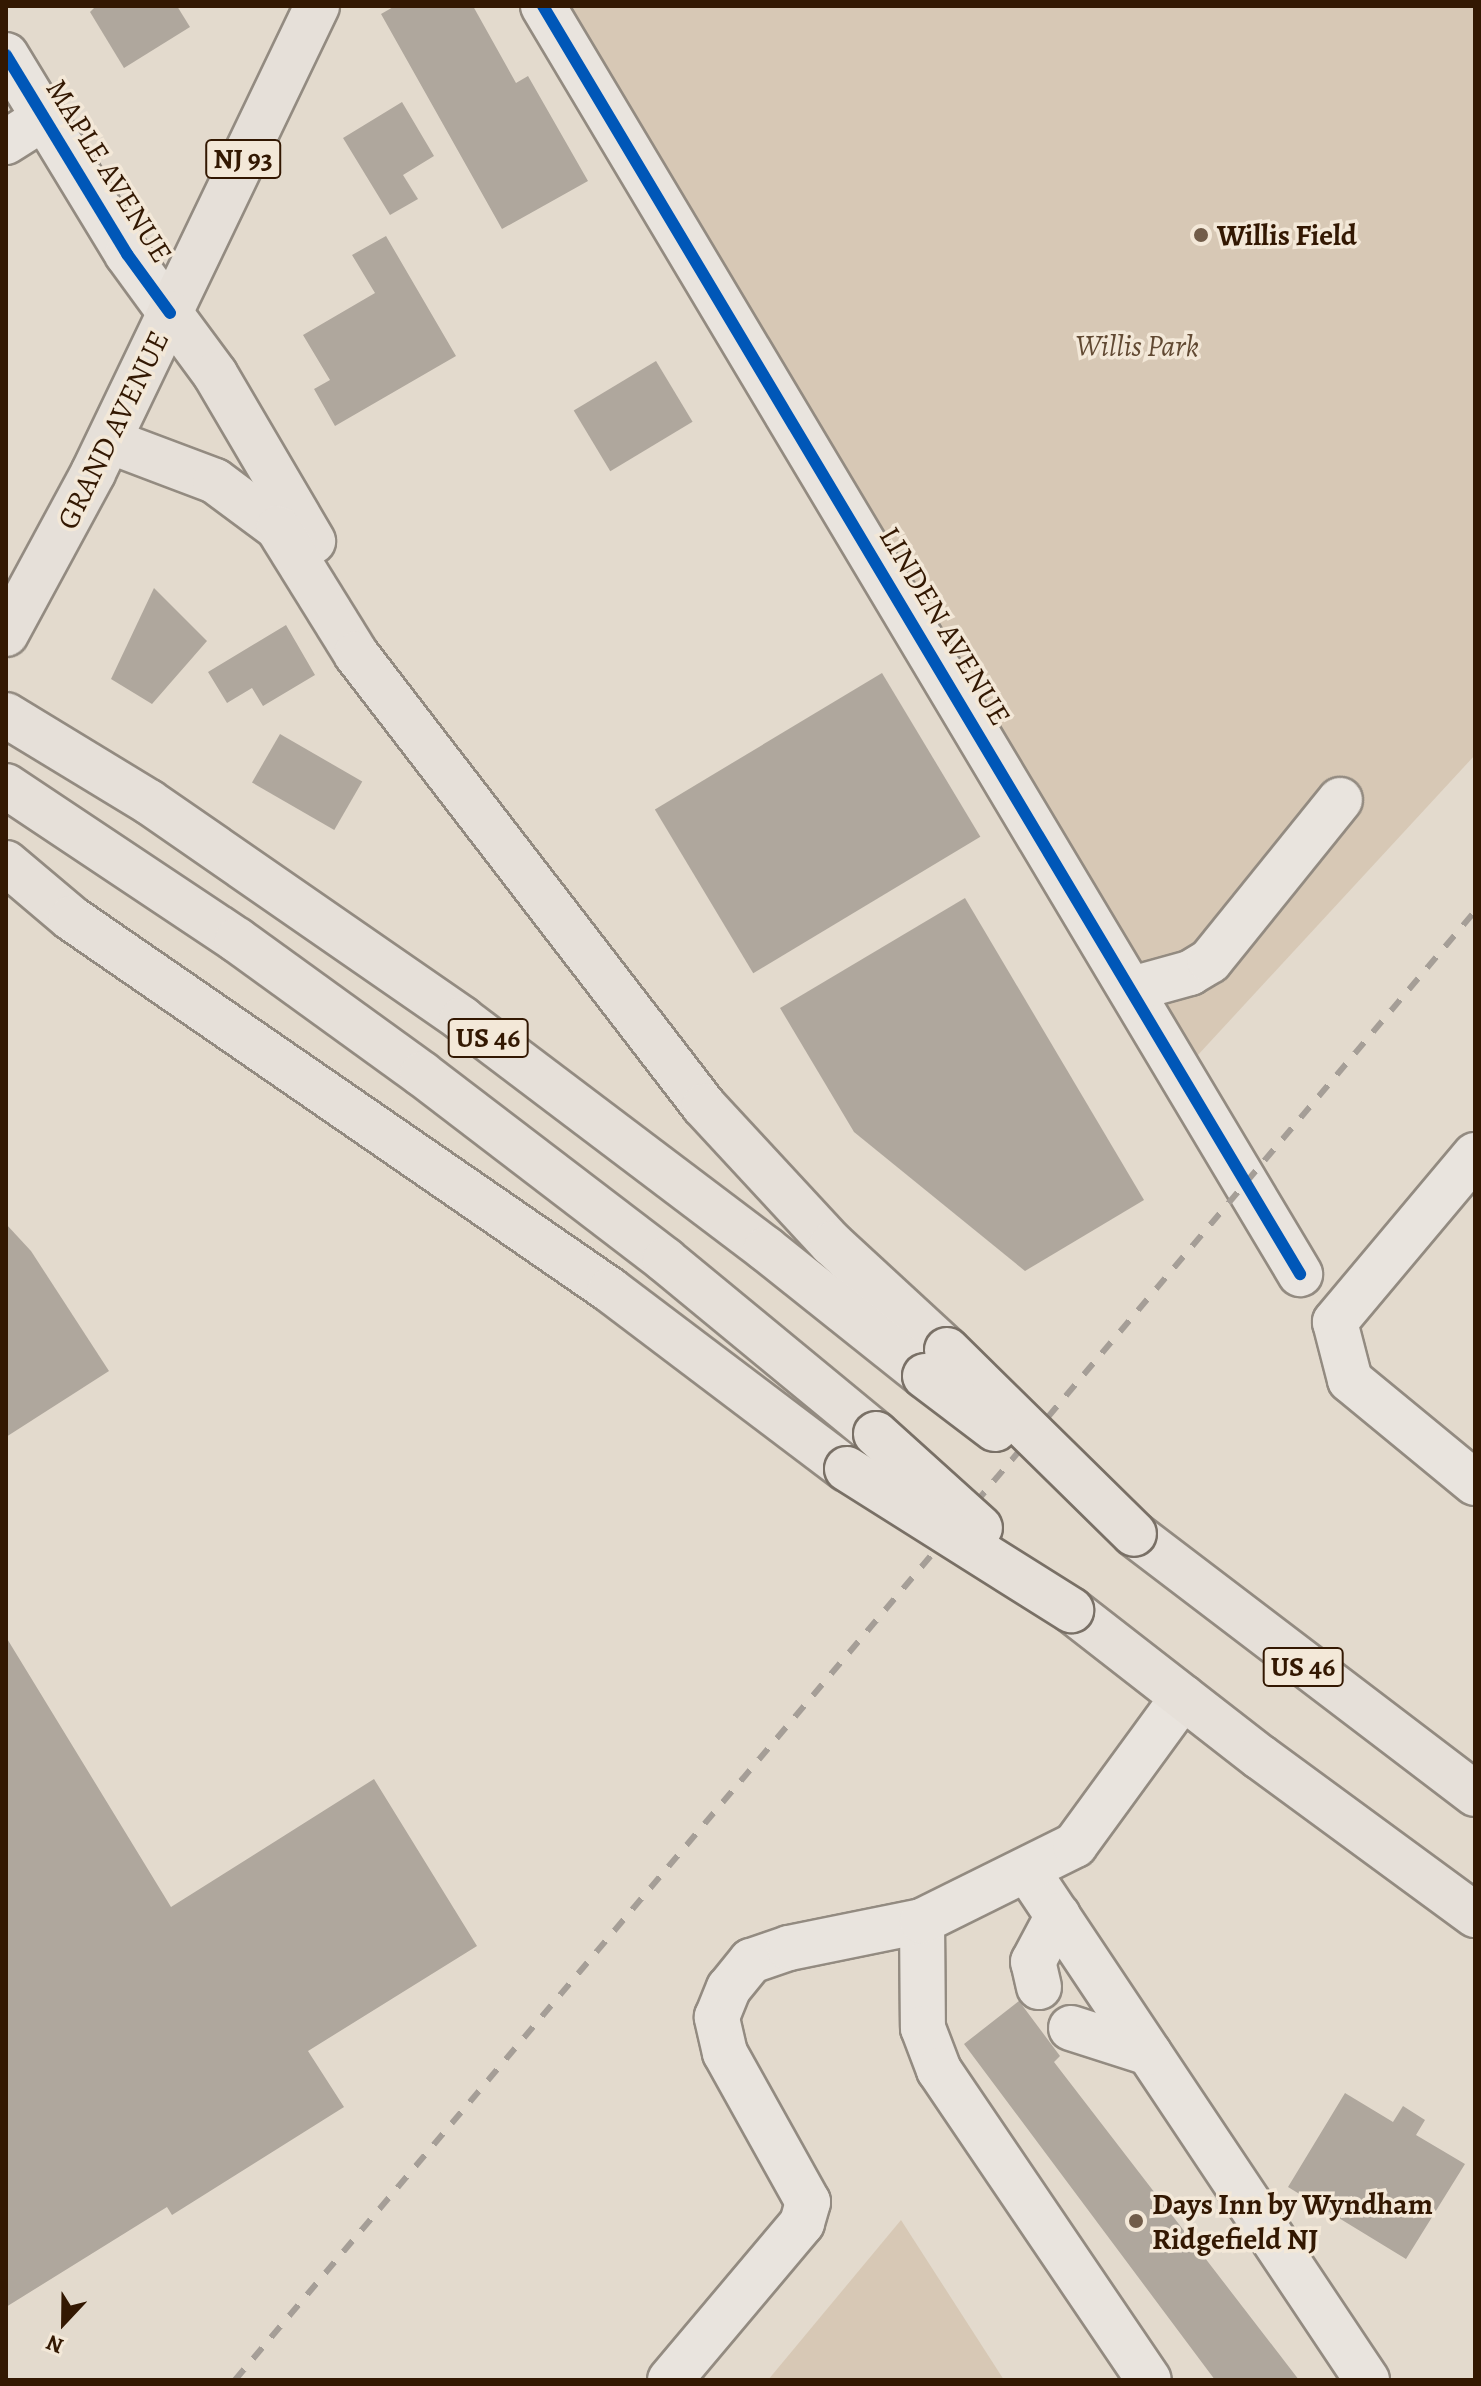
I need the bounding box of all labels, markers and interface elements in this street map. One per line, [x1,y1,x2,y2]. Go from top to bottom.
street label: MAPLE AVENUE [38,73,180,269]
road number: NJ 93 [205,135,281,183]
place label: Willis Field [1217,217,1357,253]
marker: Willis Field [1192,226,1210,244]
street label: GRAND AVENUE [49,325,177,535]
park label: Willis Park [1075,328,1199,364]
street label: LINDEN AVENUE [872,520,1018,732]
road number: US 46 [446,1014,530,1062]
road number: US 46 [1261,1643,1345,1691]
place label: Days Inn by Wyndham Ridgefield NJ [1152,2186,1433,2256]
marker: Days Inn by Wyndham Ridgefield NJ [1127,2212,1145,2230]
north arrow [24,2282,104,2362]
text: N [42,2327,68,2361]

